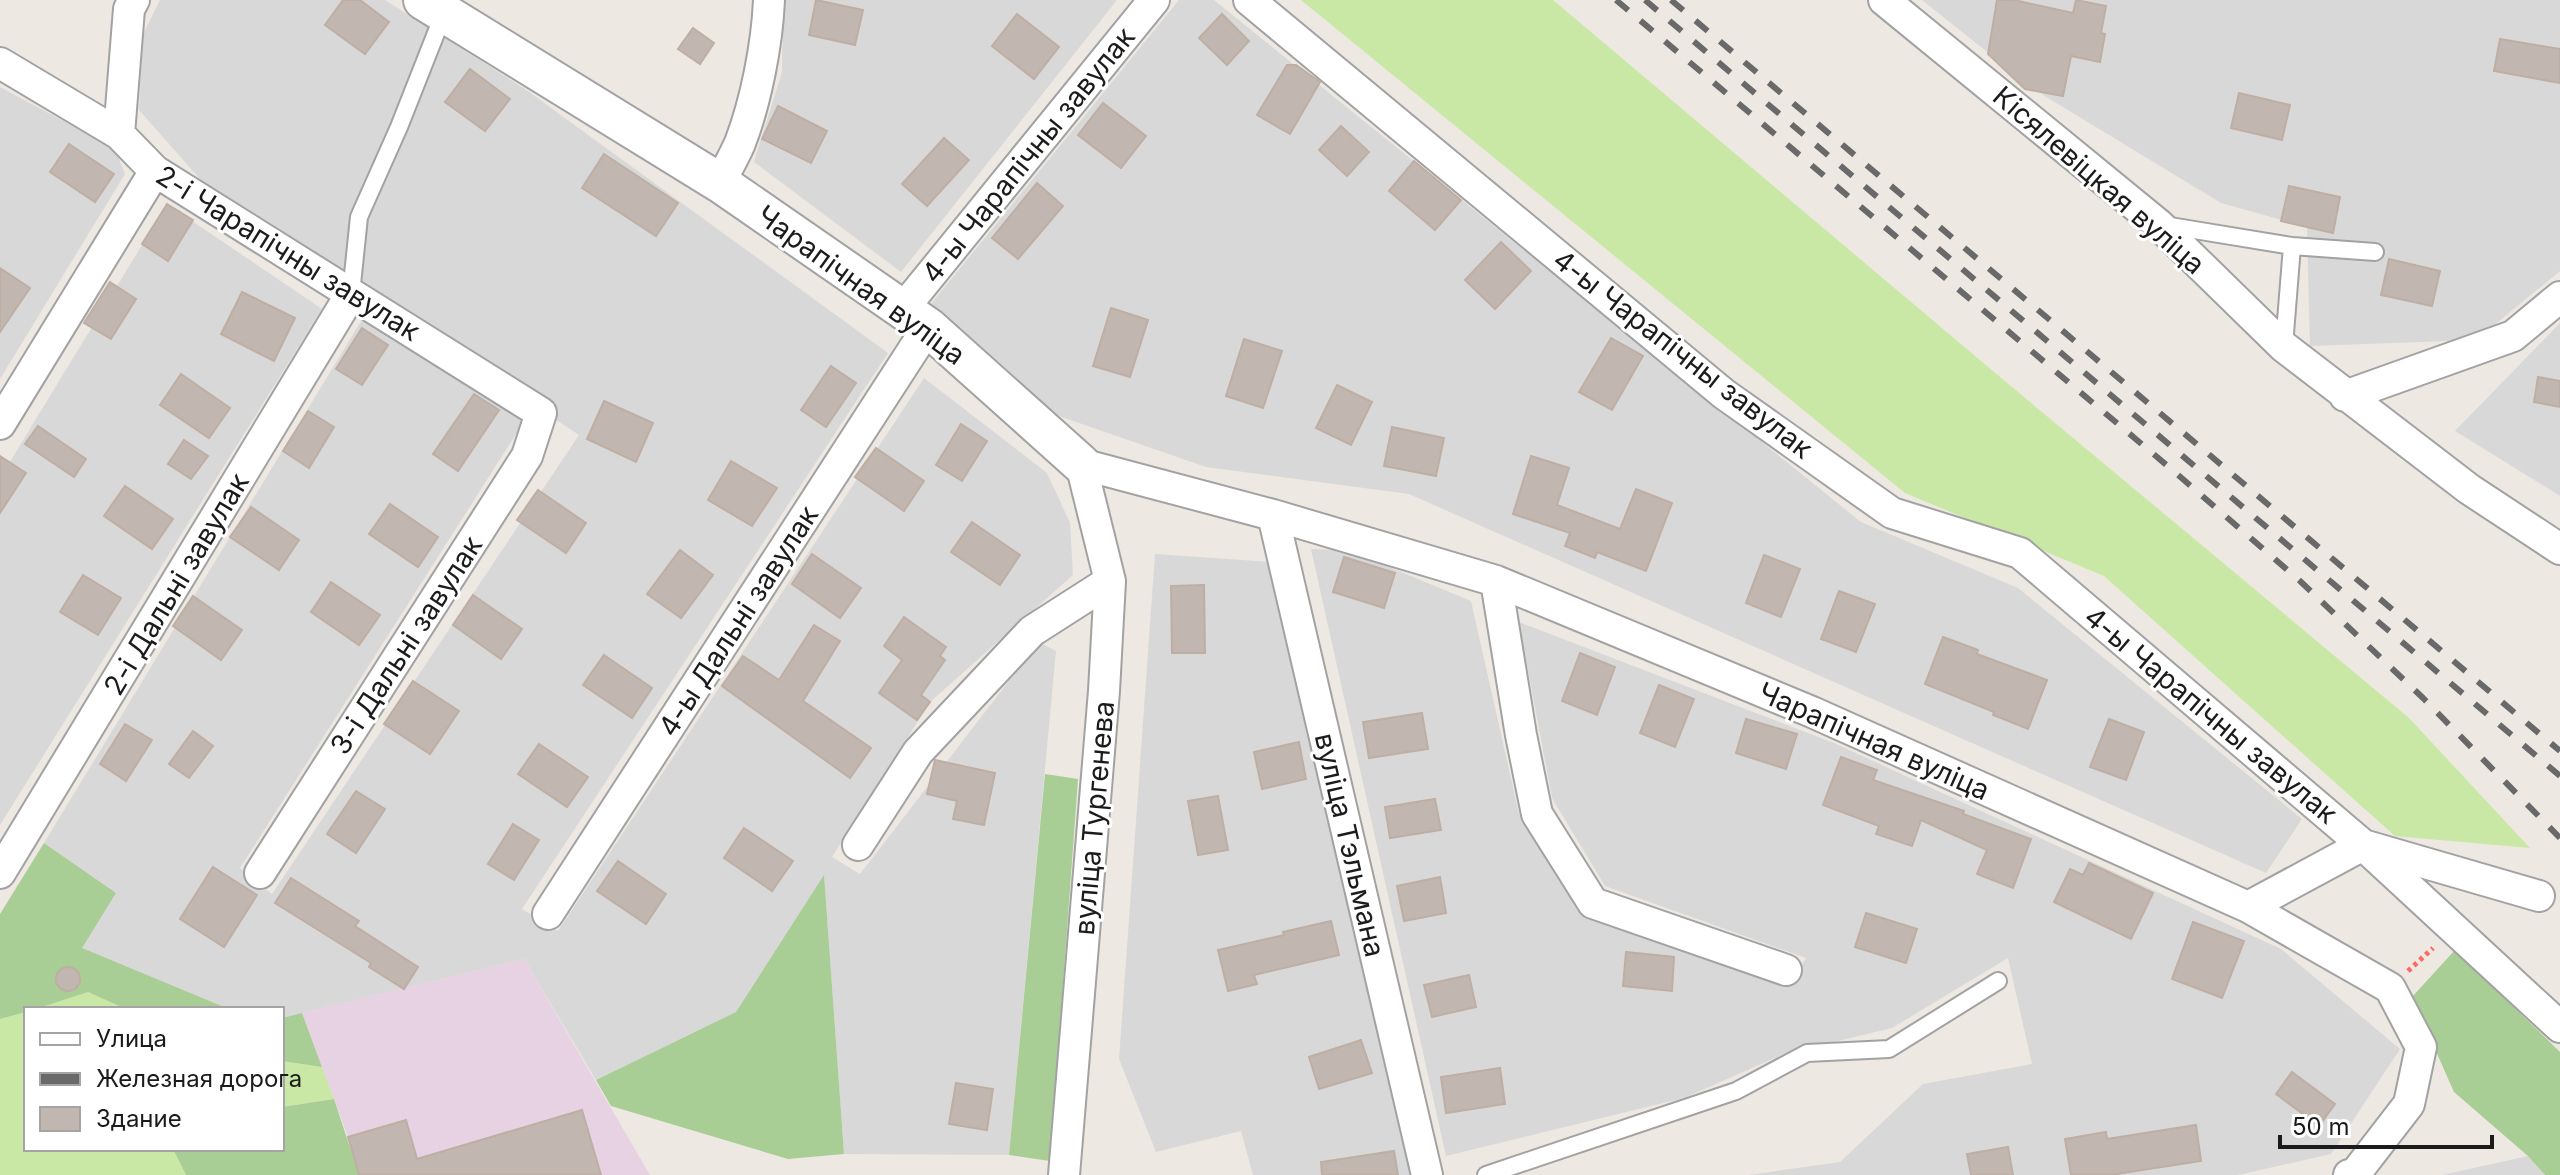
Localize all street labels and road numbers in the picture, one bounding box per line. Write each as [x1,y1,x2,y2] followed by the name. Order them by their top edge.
[914,20,1142,290] street label: 4-ы Чарапічны завулак
[1986,79,2212,281] street label: Кісялевіцкая вуліца
[150,158,426,348] street label: 2-і Чарапічны завулак
[750,198,972,372] street label: Чарапічная вуліца
[1547,242,1819,466] street label: 4-ы Чарапічны завулак
[96,467,256,701] street label: 2-і Дальні завулак
[651,499,825,743] street label: 4-ы Дальні завулак
[323,530,489,760] street label: 3-і Дальні завулак
[2078,599,2344,831] street label: 4-ы Чарапічны завулак
[1753,675,1995,807] street label: Чарапічная вуліца
[1067,699,1121,937] street label: вуліца Тургенева
[1308,730,1392,960] street label: вуліца Тэльмана

